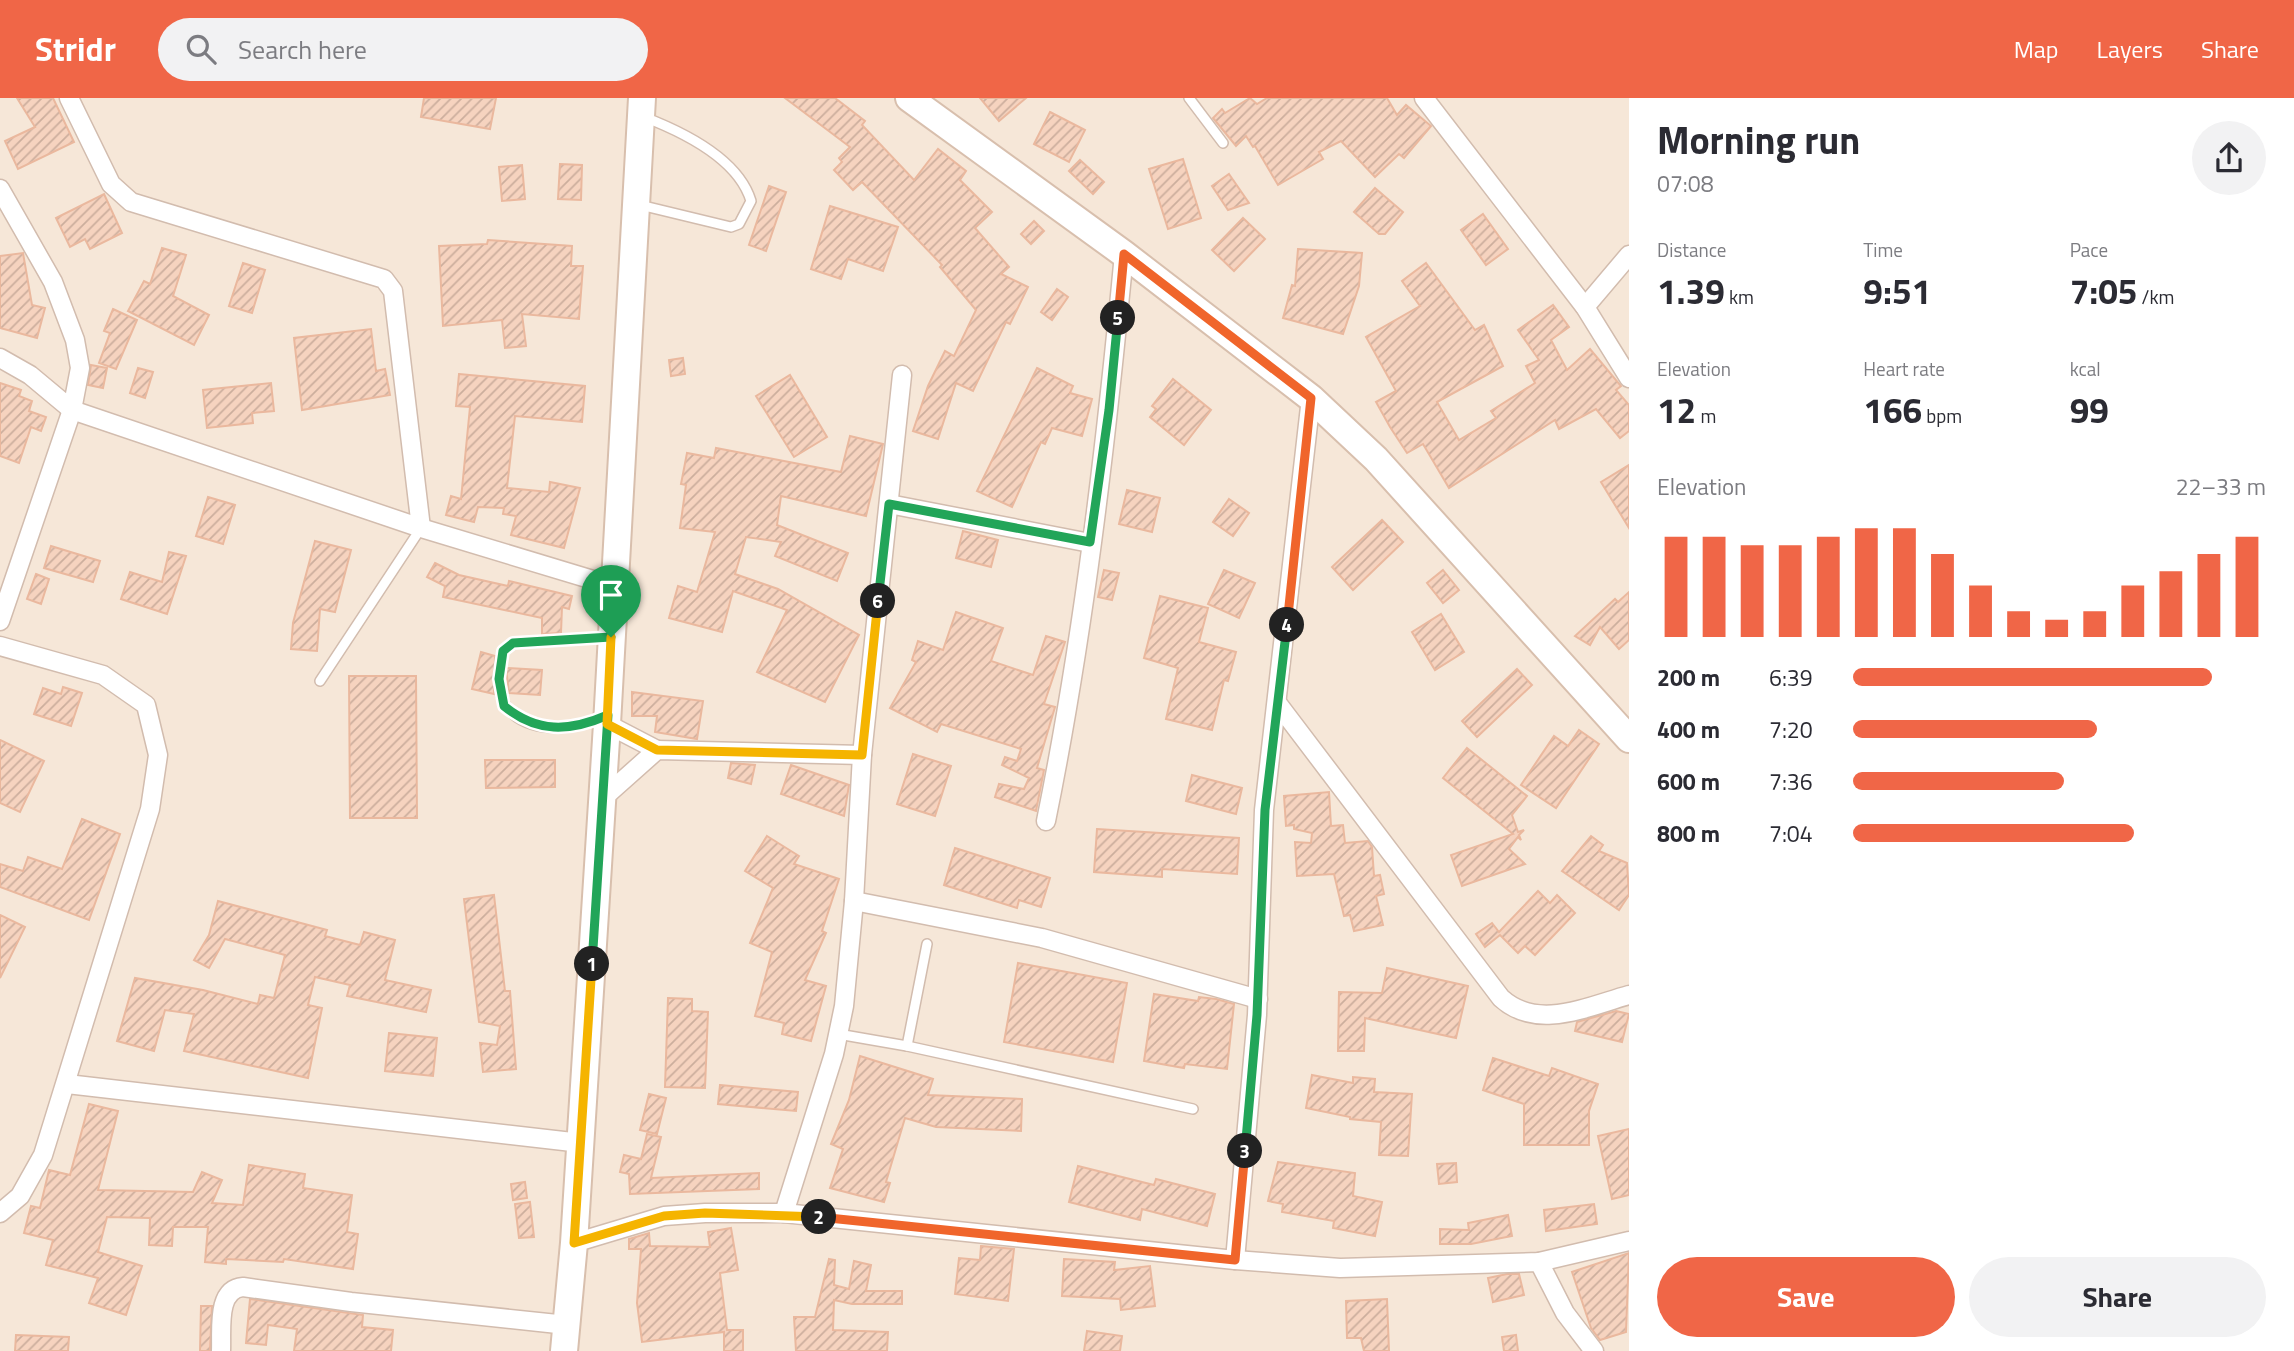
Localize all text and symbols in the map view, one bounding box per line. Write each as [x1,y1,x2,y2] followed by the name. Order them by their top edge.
[158,18,648,81] search box
[35,24,116,74] text: Stridr
[182,30,220,68] icon: search
[238,30,367,69] text: Search here
[2014,31,2059,67] text: Map
[2097,31,2163,67] text: Layers
[2201,31,2259,67] text: Share
[1657,111,1860,169] text: Morning run
[2192,121,2266,195] button: share
[1657,166,1714,201] text: 07:08
[1657,235,1726,264] text: Distance
[1863,235,1903,264] text: Time
[2070,235,2108,264] text: Pace
[1657,264,1725,318] text: 1.39
[1863,264,1931,318] text: 9:51
[2070,264,2137,318] text: 7:05
[1725,282,1754,311] text: km
[2137,282,2174,311] text: /km
[1100,300,1136,336] pin: 5
[1112,303,1123,332] text: 5
[1657,354,1731,383] text: Elevation
[1863,354,1945,383] text: Heart rate
[2070,354,2101,383] text: kcal
[1657,383,1696,437] text: 12
[1863,383,1922,437] text: 166
[2070,383,2109,437] text: 99
[1696,401,1716,430] text: m
[1922,401,1962,430] text: bpm
[1657,469,1746,504] text: Elevation
[2176,469,2266,504] text: 22–33 m
[581,565,641,637] pin
[592,576,630,614] icon: arrive
[860,584,896,618] pin: 6
[872,586,883,615] text: 6
[1270,608,1304,642] pin: 4
[1281,610,1292,639] text: 4
[1657,660,1720,695] text: 200 m
[1769,660,1813,695] text: 6:39
[1657,712,1720,747] text: 400 m
[1769,712,1813,747] text: 7:20
[1657,764,1720,799] text: 600 m
[1769,764,1813,799] text: 7:36
[1657,816,1720,851] text: 800 m
[1769,816,1813,851] text: 7:04
[574,946,610,982] pin: 1
[586,949,597,978] text: 1
[1228,1134,1262,1168] pin: 3
[1239,1136,1250,1165] text: 3
[802,1200,836,1234] pin: 2
[813,1202,824,1231] text: 2
[1657,1257,1955,1337] button: Save
[1969,1257,2266,1337] button: Share

